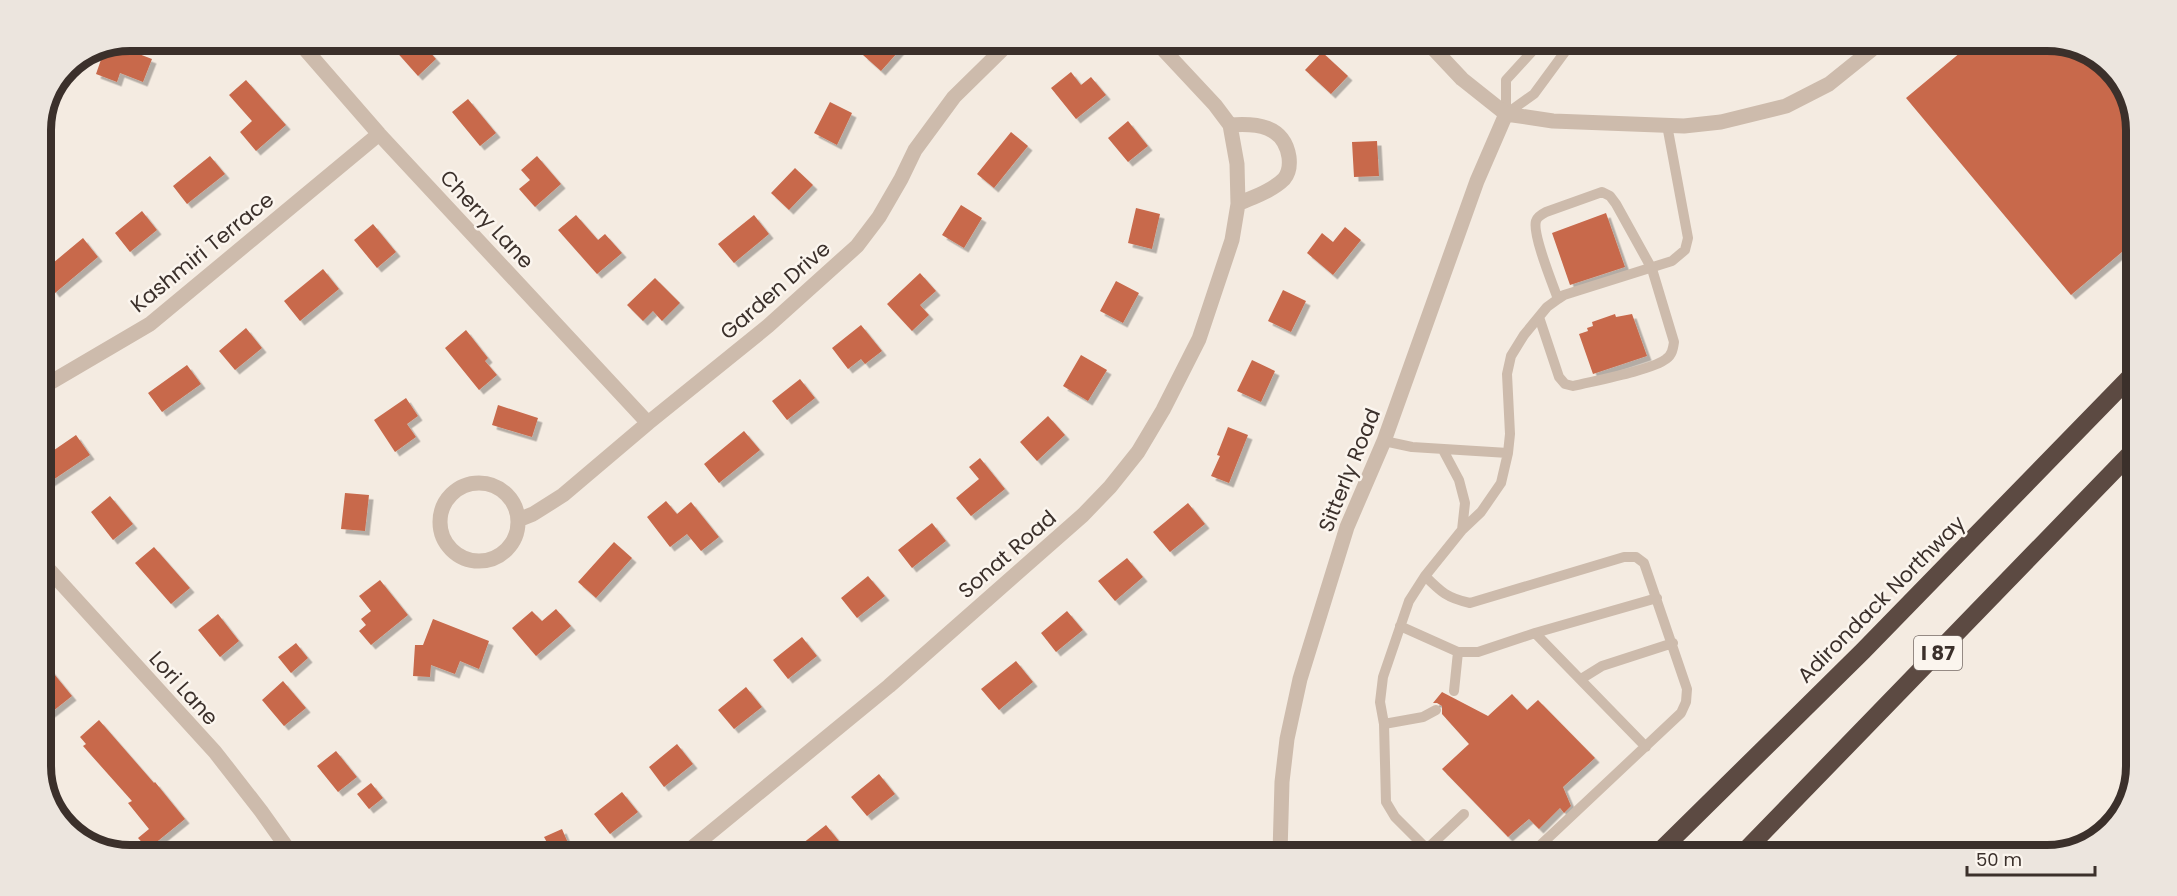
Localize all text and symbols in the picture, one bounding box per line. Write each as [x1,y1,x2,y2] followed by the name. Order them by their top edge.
[434,163,540,275] street label: Cherry Lane
[124,185,280,319] street label: Kashmiri Terrace
[714,234,836,346] street label: Garden Drive
[1311,404,1387,536] street label: Sitterly Road
[952,503,1062,605] street label: Sonat Road
[1791,509,1971,689] street label: Adirondack Northway
[1914,636,1962,670] road number: I 87
[143,645,225,731] street label: Lori Lane
[1967,839,2094,877] scale bar
[1976,847,2022,872] text: 50 m

